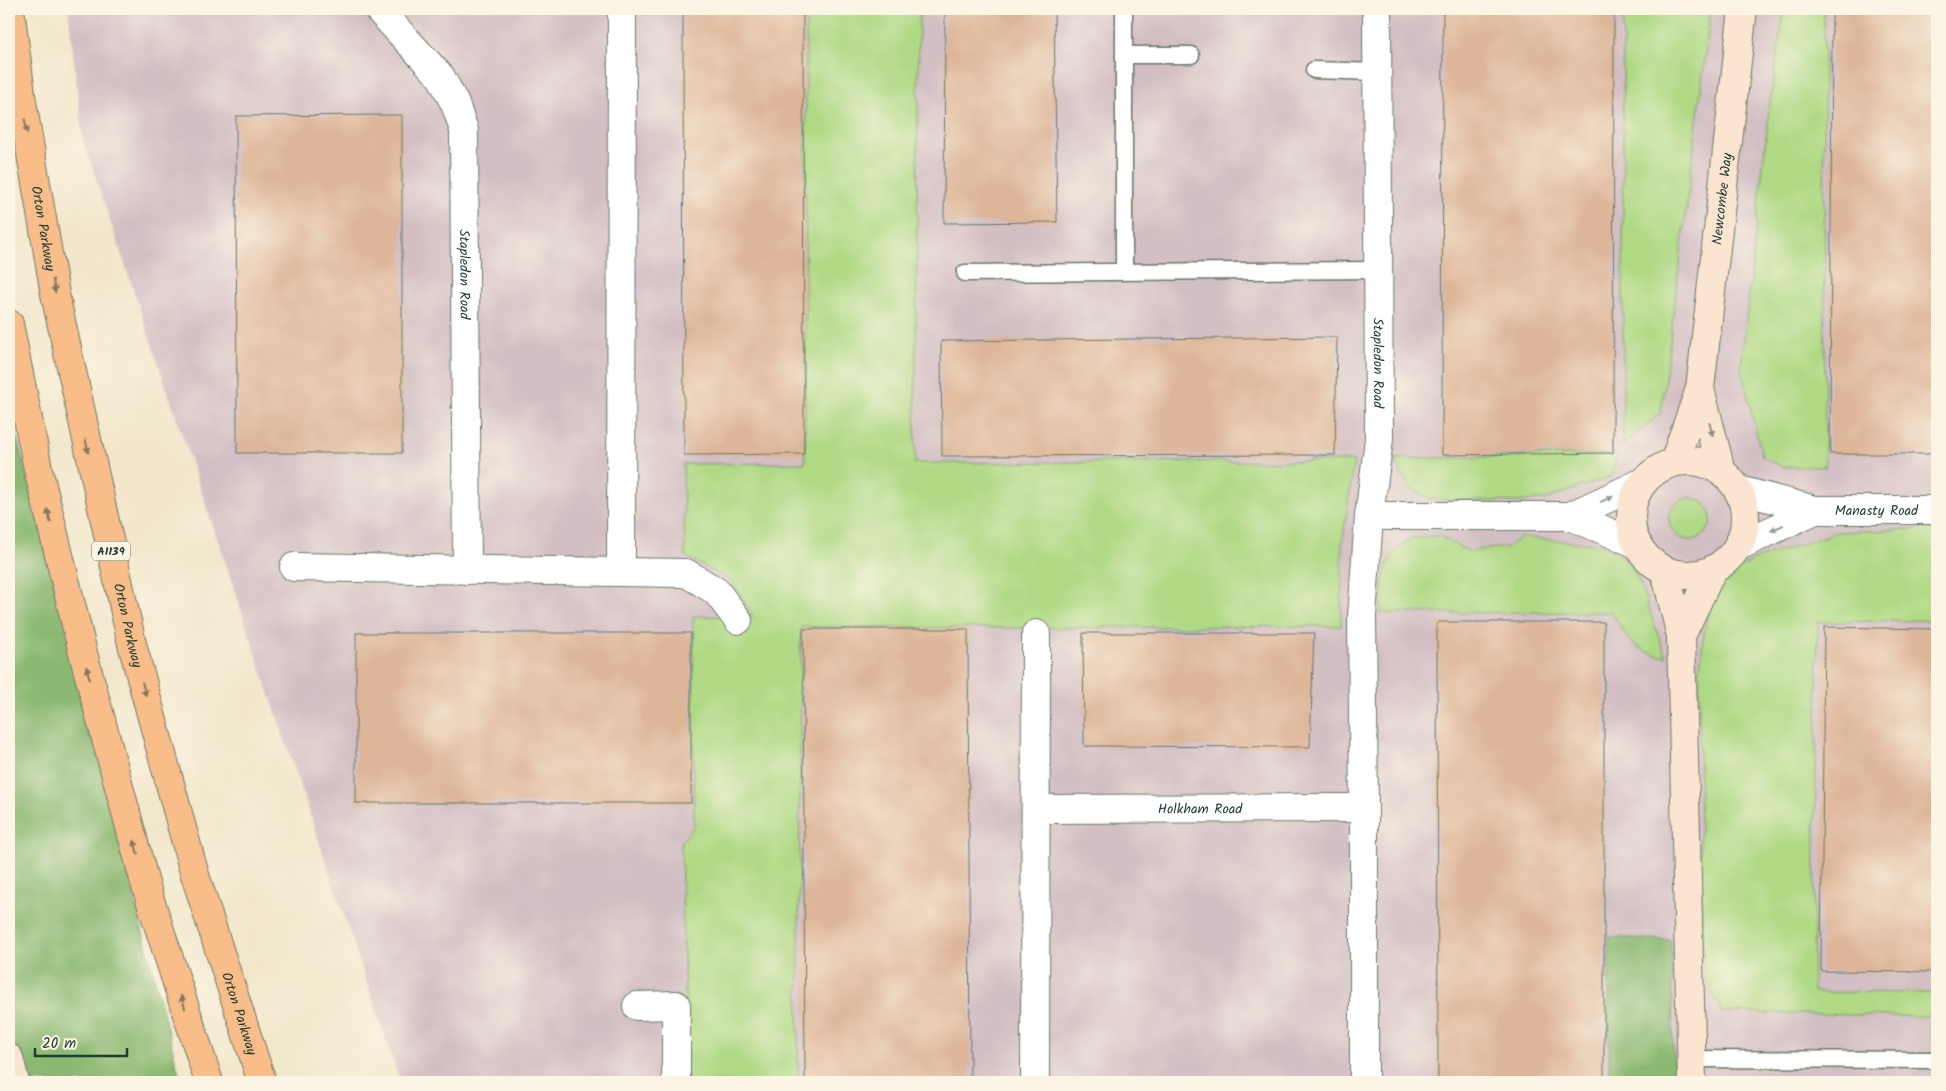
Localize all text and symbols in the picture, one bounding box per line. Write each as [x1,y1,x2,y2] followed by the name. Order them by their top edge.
[23,119,31,135] one-way arrow
[1706,151,1739,246] street label: Newcombe Way
[25,184,61,273] street label: Orton Parkway
[453,229,475,321] street label: Stapledon Road
[50,279,58,295] one-way arrow
[1366,318,1389,409] street label: Stapledon Road
[1707,422,1715,437] one-way arrow
[83,438,91,453] one-way arrow
[1600,494,1614,502] one-way arrow
[1835,500,1919,522] street label: Manasty Road
[45,508,53,523] one-way arrow
[1770,524,1784,532] one-way arrow
[92,542,130,560] road number: A1139
[107,581,148,671] street label: Orton Parkway
[84,666,92,681] one-way arrow
[140,681,148,697] one-way arrow
[1158,798,1243,821] street label: Holkham Road
[131,840,139,855] one-way arrow
[215,969,263,1059] street label: Orton Parkway
[179,995,187,1010] one-way arrow
[35,1026,128,1058] scale bar
[42,1032,76,1056] text: 20 m

